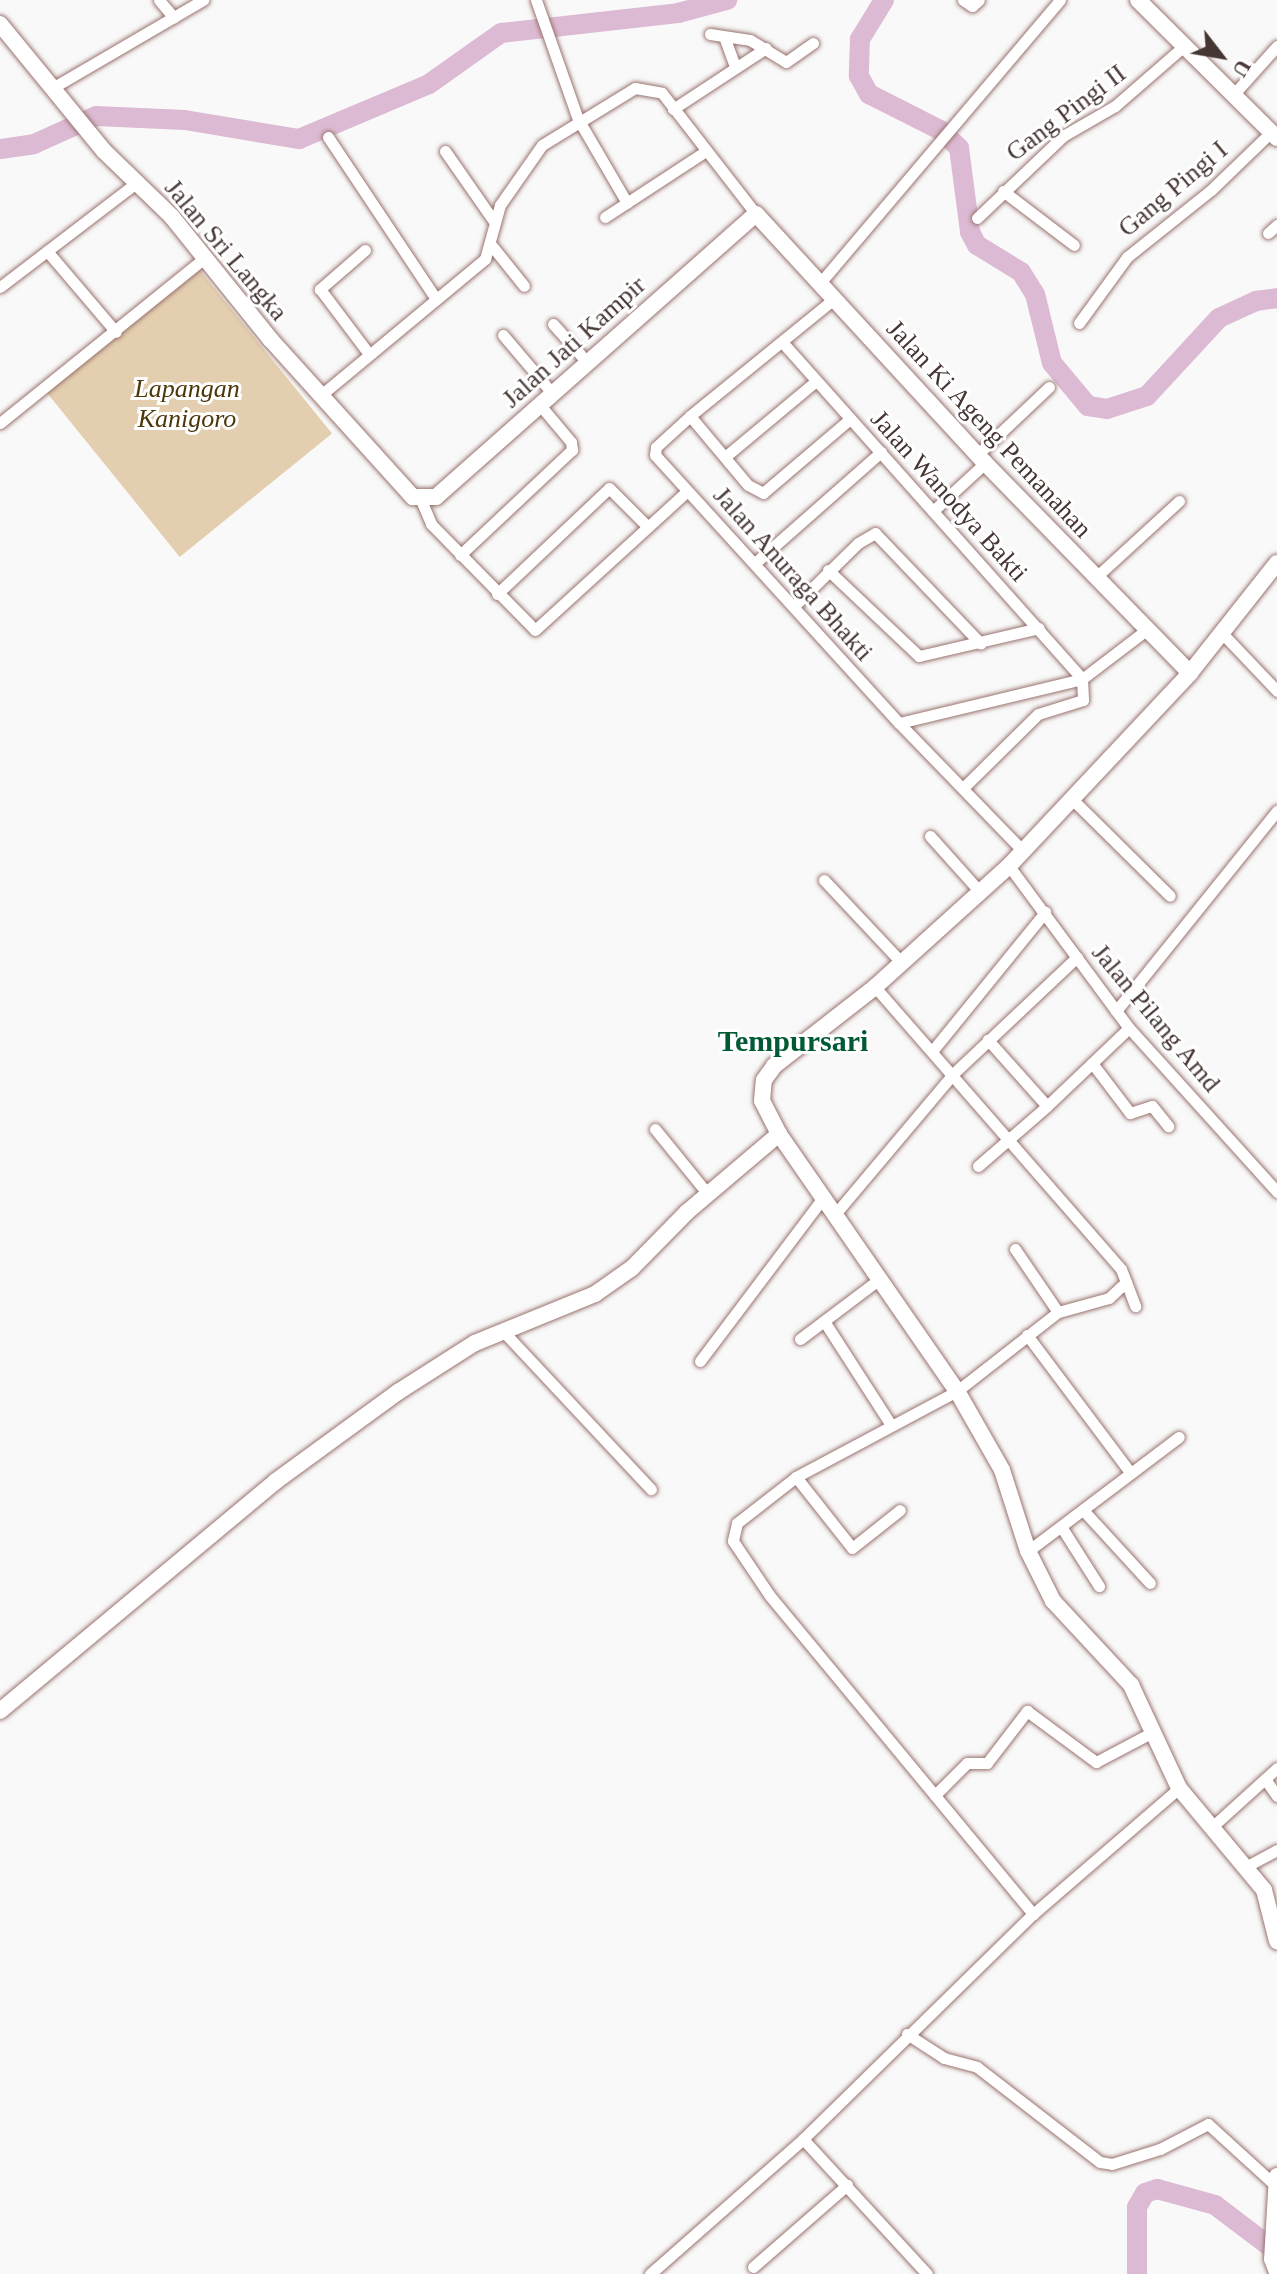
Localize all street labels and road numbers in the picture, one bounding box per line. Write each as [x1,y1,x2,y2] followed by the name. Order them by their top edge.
[1000,58,1132,168] street label: Gang Pingi II
[1112,134,1234,244] street label: Gang Pingi I
[158,173,294,327] street label: Jalan Sri Langka
[496,270,652,414] street label: Jalan Jati Kampir
[879,313,1099,545] street label: Jalan Ki Ageng Pemanahan
[864,404,1034,588] street label: Jalan Wanodya Bakti
[706,480,880,668] street label: Jalan Anuraga Bhakti
[1085,937,1227,1099] street label: Jalan Pilang Amd

